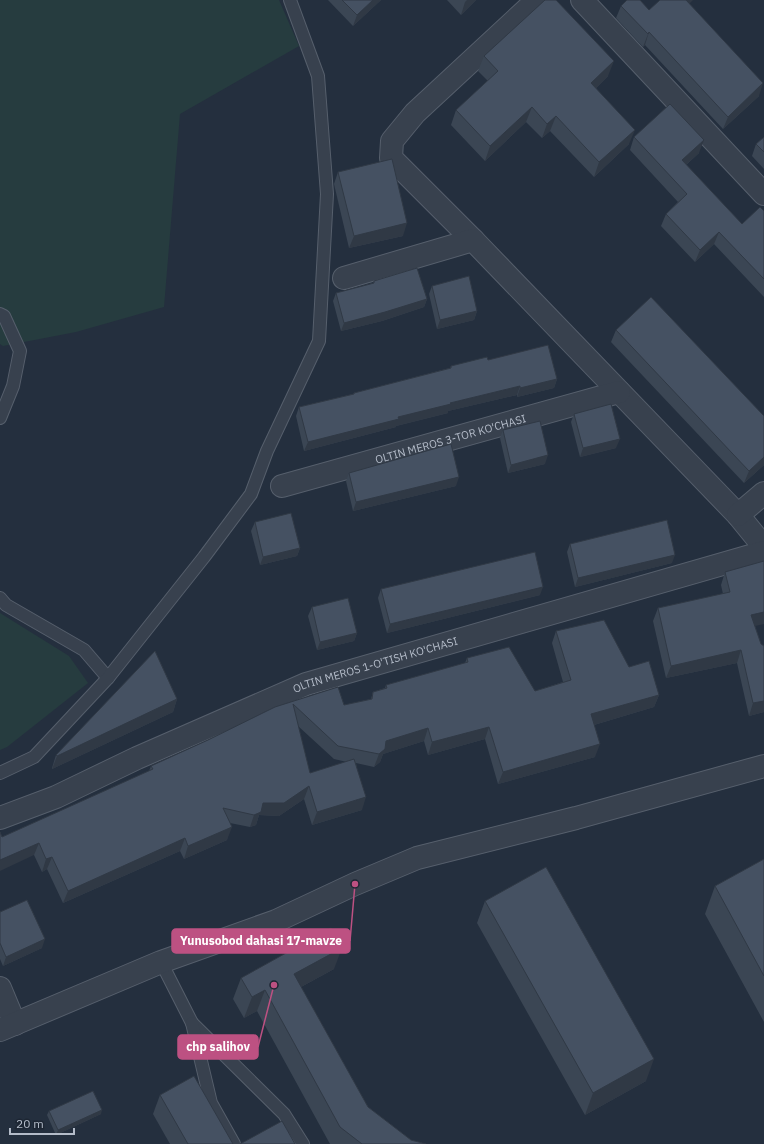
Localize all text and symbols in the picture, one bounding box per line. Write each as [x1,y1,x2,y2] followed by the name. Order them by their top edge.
[373,411,528,467] street label: OLTIN MEROS 3-TOR KO'CHASI
[291,634,459,696] street label: OLTIN MEROS 1-O'TISH KO'CHASI
[172,929,350,953] callout: Yunusobod dahasi 17-mavze
[180,933,342,948] text: Yunusobod dahasi 17-mavze
[178,1035,258,1059] callout: chp salihov
[186,1039,250,1054] text: chp salihov
[10,1110,74,1136] scale bar
[16,1116,44,1131] text: 20 m

